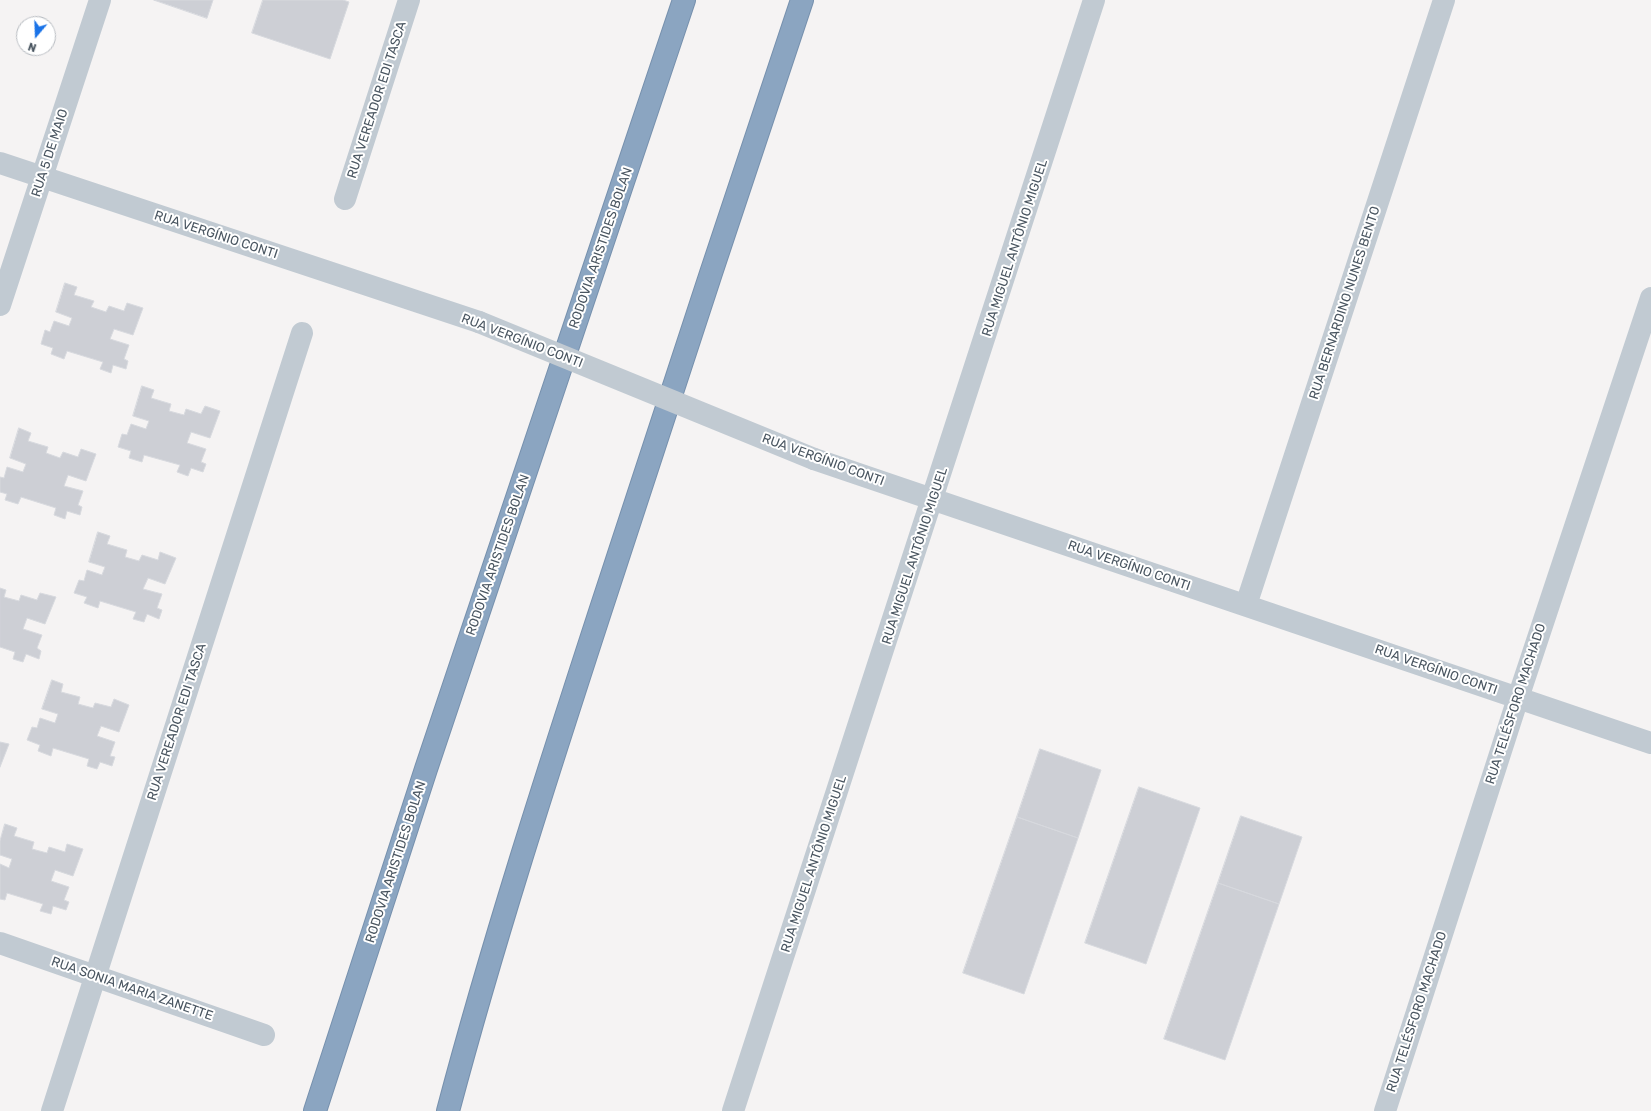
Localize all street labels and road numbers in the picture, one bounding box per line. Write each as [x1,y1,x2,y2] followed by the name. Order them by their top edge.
[344,19,410,181] street label: RUA VEREADOR EDI TASCA
[28,107,72,199] street label: RUA 5 DE MAIO
[979,158,1051,338] street label: RUA MIGUEL ANTÔNIO MIGUEL
[566,165,636,331] street label: RODOVIA ARISTIDES BOLAN
[1306,204,1384,402] street label: RUA BERNARDINO NUNES BENTO
[152,208,280,262] street label: RUA VERGÍNIO CONTI
[459,311,585,371] street label: RUA VERGÍNIO CONTI
[760,431,886,489] street label: RUA VERGÍNIO CONTI
[879,466,951,646] street label: RUA MIGUEL ANTÔNIO MIGUEL
[463,472,533,638] street label: RODOVIA ARISTIDES BOLAN
[1066,538,1192,594] street label: RUA VERGÍNIO CONTI
[1483,622,1549,786] street label: RUA TELÉSFORO MACHADO
[144,641,210,803] street label: RUA VEREADOR EDI TASCA
[1373,642,1499,698] street label: RUA VERGÍNIO CONTI
[778,774,850,954] street label: RUA MIGUEL ANTÔNIO MIGUEL
[362,779,430,945] street label: RODOVIA ARISTIDES BOLAN
[1384,930,1450,1094] street label: RUA TELÉSFORO MACHADO
[49,954,215,1024] street label: RUA SONIA MARIA ZANETTE

